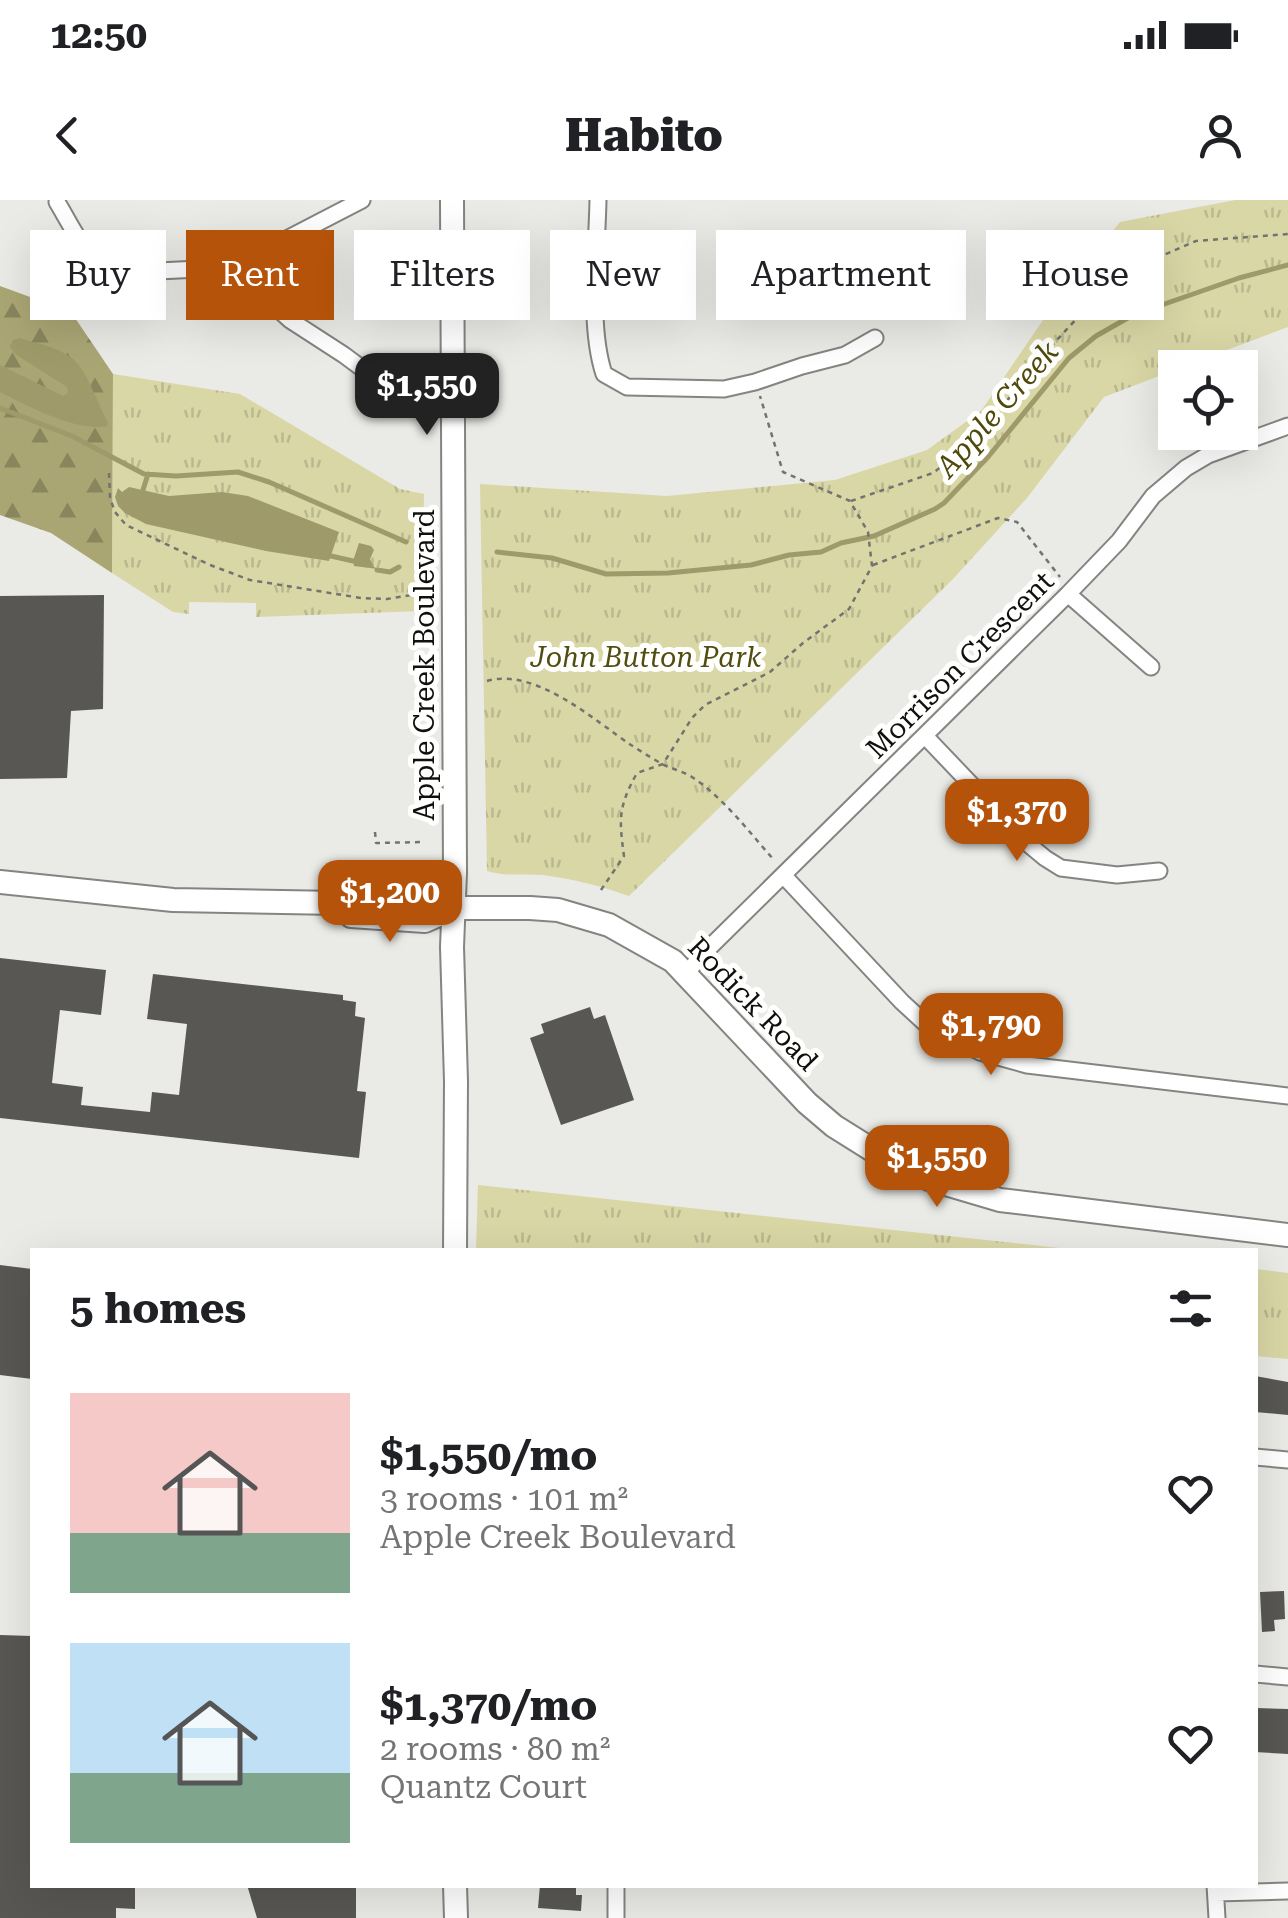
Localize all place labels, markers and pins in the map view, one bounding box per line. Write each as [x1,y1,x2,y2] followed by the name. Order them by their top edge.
[346,353,508,438] pin: $1,550
[936,779,1098,864] pin: $1,370
[309,860,471,945] pin: $1,200
[910,993,1072,1078] pin: $1,790
[856,1125,1018,1210] pin: $1,550

